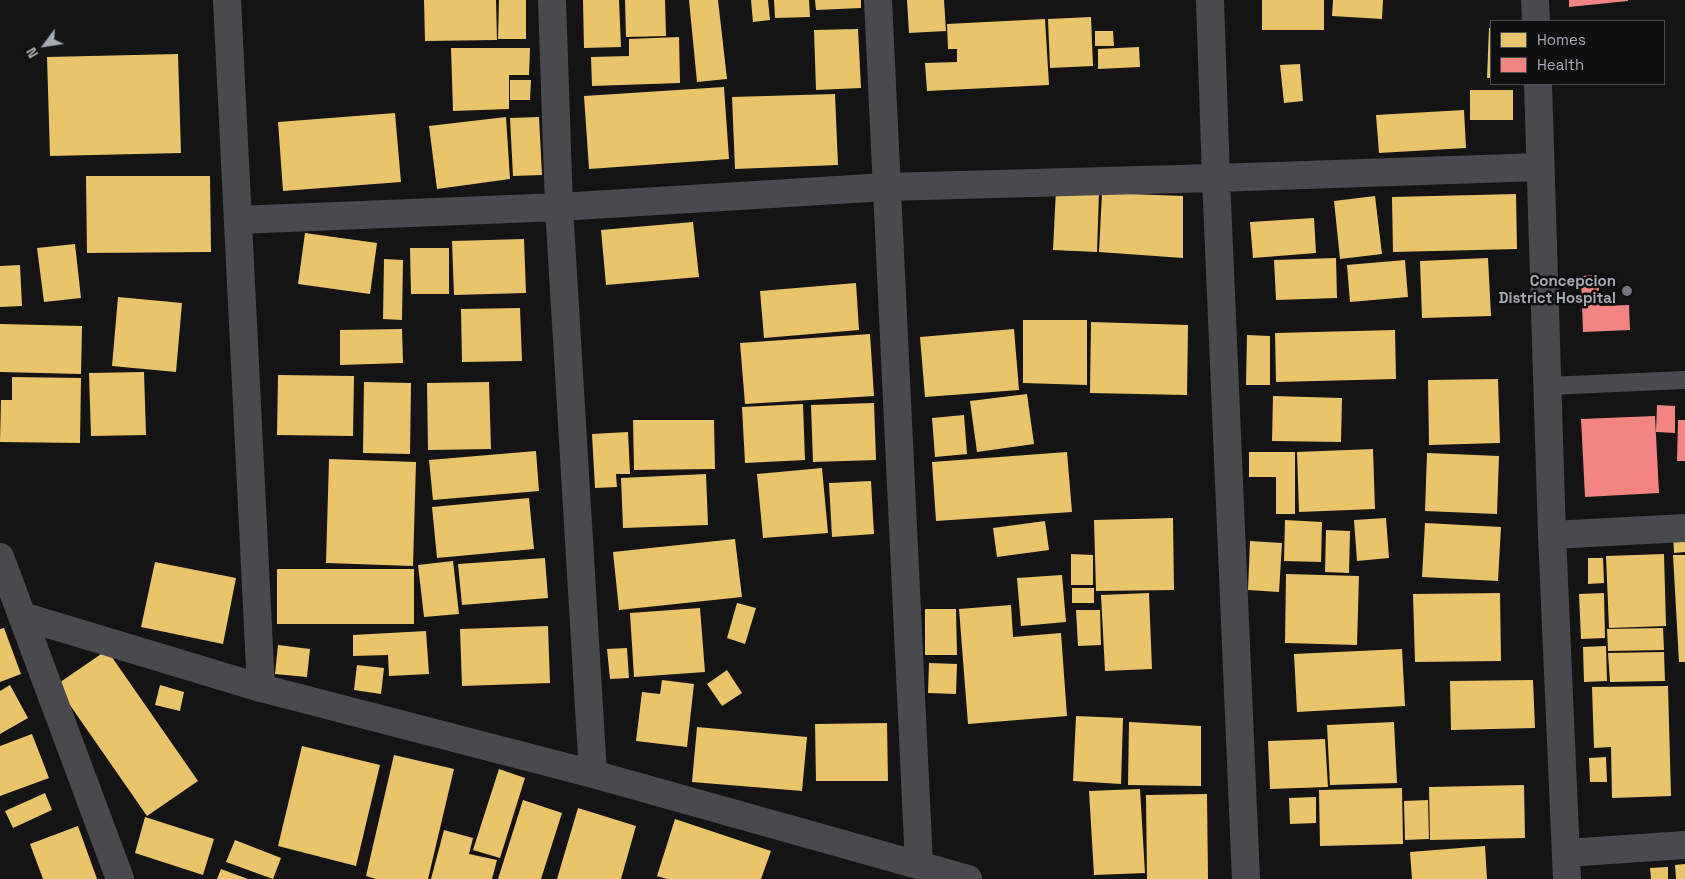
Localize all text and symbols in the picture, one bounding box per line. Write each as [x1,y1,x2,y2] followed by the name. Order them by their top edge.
[20,20,70,70] north arrow
[1490,20,1665,85] legend
[1537,30,1586,49] text: Homes
[22,44,42,61] text: N
[1537,55,1584,74] text: Health
[1498,273,1616,308] place label: Concepcion District Hospital
[1620,284,1634,298] marker: Concepcion District Hospital

